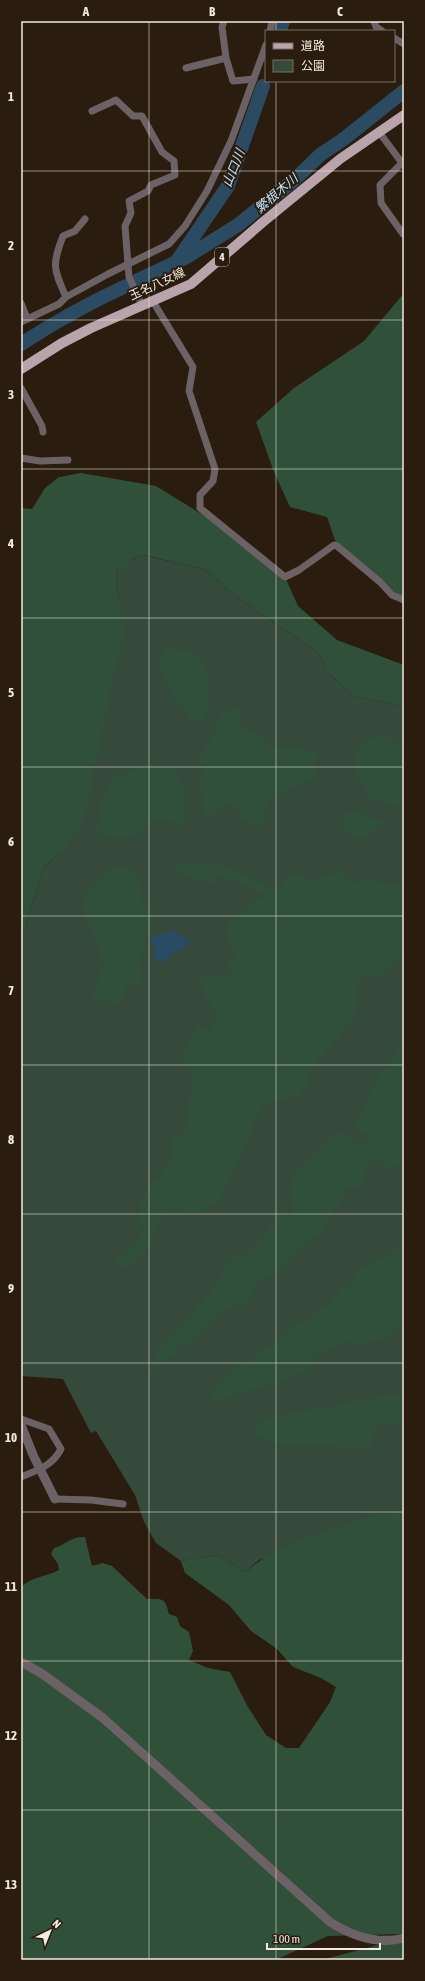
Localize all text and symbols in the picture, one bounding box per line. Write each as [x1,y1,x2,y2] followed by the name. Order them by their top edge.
[82,4,90,19] text: A
[209,4,216,19] text: B
[337,4,343,19] text: C
[265,30,395,82] legend
[301,39,325,53] text: 道路
[301,59,325,73] text: 公園
[8,89,14,104] text: 1
[219,145,248,189] water label: 山口川
[252,169,302,216] water label: 繁根木川
[8,238,14,253] text: 2
[215,248,229,266] road number: 4
[127,265,187,303] street label: 玉名八女線
[8,387,14,402] text: 3
[7,536,14,551] text: 4
[8,685,14,700] text: 5
[8,834,14,849] text: 6
[8,983,14,998] text: 7
[8,1132,14,1147] text: 8
[8,1281,14,1296] text: 9
[5,1430,17,1445] text: 10
[5,1579,17,1594] text: 11
[5,1728,17,1743] text: 12
[5,1877,17,1892] text: 13
[30,1911,70,1951] north arrow
[50,1917,63,1930] text: N
[267,1925,380,1951] scale bar
[273,1932,300,1946] text: 100 m

